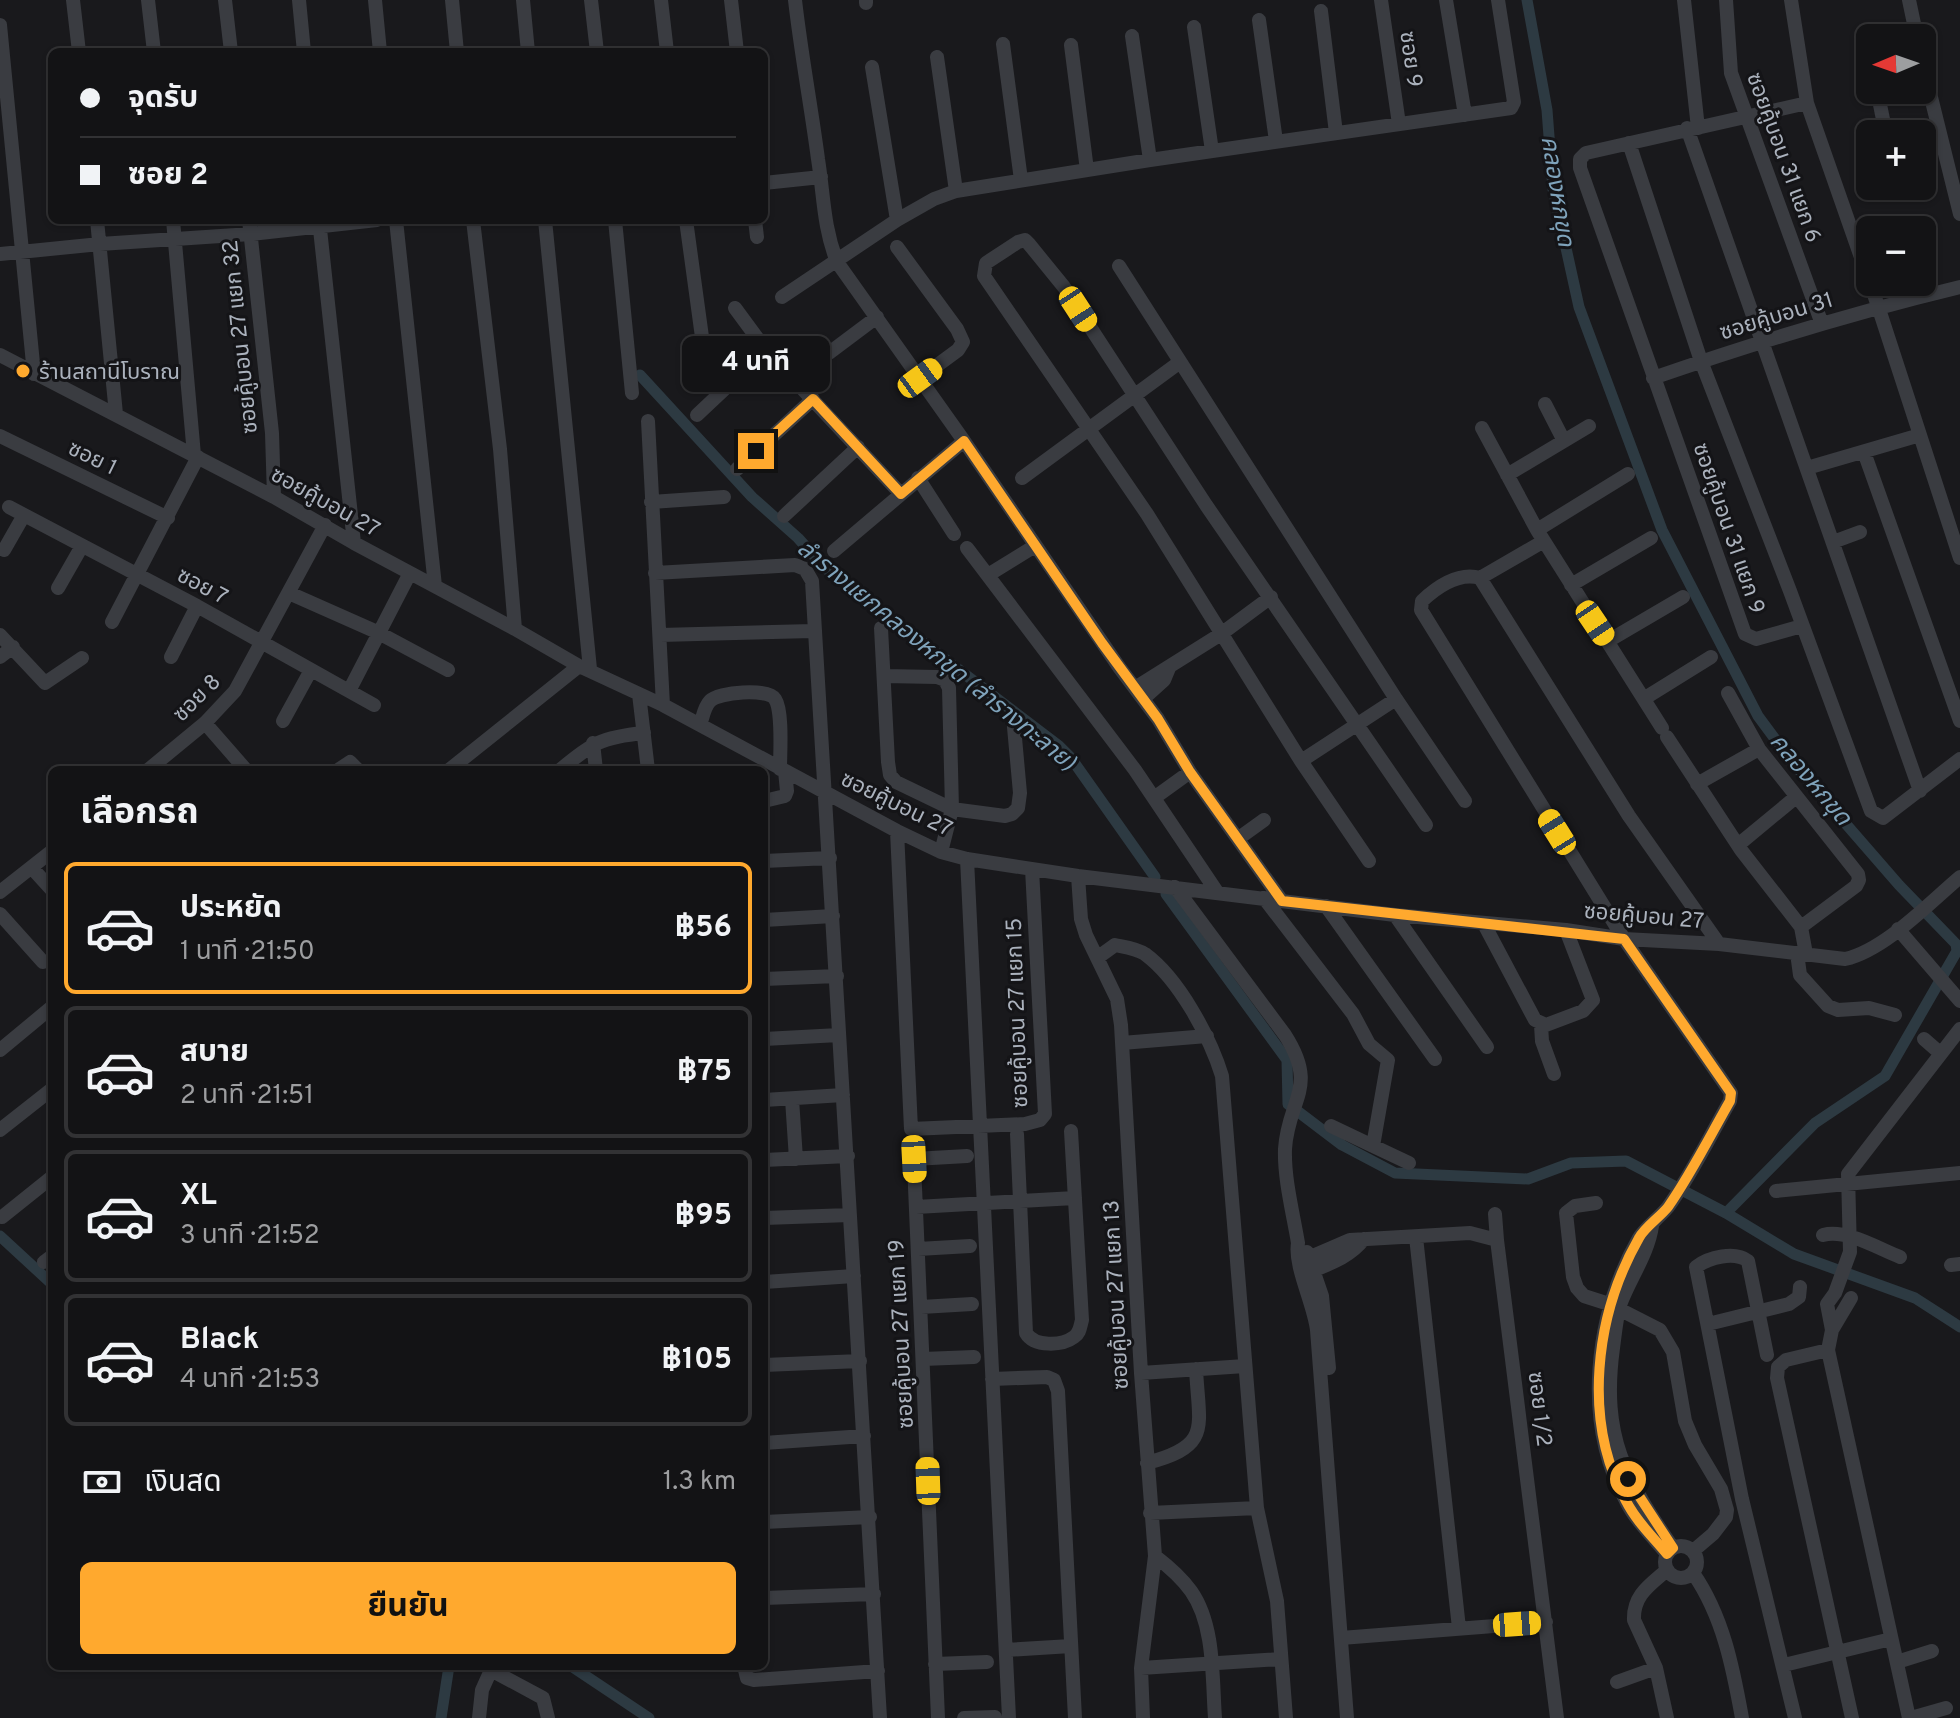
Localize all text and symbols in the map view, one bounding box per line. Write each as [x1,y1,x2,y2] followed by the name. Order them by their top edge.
[1856,24,1936,104] north arrow
[1856,24,1936,296] map controls
[1392,30,1427,89] street label: ซอย 9
[1739,69,1826,247] street label: ซอยคู้บอน 31 แยก 6
[128,81,198,118] text: จุดรับ
[1856,120,1936,200] button: +
[1532,134,1580,250] water label: คลองหกขุด
[128,158,208,195] text: ซอย 2
[1856,216,1936,296] button: −
[218,239,265,435] street label: ซอยคู้บอน 27 แยก 32
[1055,282,1101,336] car
[1717,287,1837,347] street label: ซอยคู้บอน 31
[682,335,830,391] callout: 4 นาที
[722,347,790,380] text: 4 นาที
[894,354,946,402] car
[39,360,180,387] place label: ร้านสถานีโบราณ
[14,362,32,380] marker: ร้านสถานีโบราณ
[738,433,774,469] route end
[63,436,121,483] street label: ซอย 1
[1686,440,1770,618] street label: ซอยคู้บอน 31 แยก 9
[265,462,384,544] street label: ซอยคู้บอน 27
[790,535,1081,779] water label: ลำรางแยกคลองหกขุด (ลำรางทะลาย)
[172,563,232,612] street label: ซอย 7
[1572,596,1618,650] car
[168,669,227,728] street label: ซอย 8
[1762,728,1858,834] water label: คลองหกขุด
[836,767,956,844] street label: ซอยคู้บอน 27
[80,791,199,837] text: เลือกรถ
[1534,805,1580,859] car
[180,891,282,928] text: ประหยัด
[84,892,156,964] icon: car
[1582,899,1705,936] street label: ซอยคู้บอน 27
[675,910,732,947] text: ฿56
[1002,917,1035,1108] street label: ซอยคู้บอน 27 แยก 15
[180,936,315,969] text: 1 นาที · 21:50
[180,1035,249,1072] text: สบาย
[84,1036,156,1108] icon: car
[677,1054,732,1091] text: ฿75
[180,1080,314,1113] text: 2 นาที · 21:51
[901,1134,927,1184] car
[180,1178,217,1215] text: XL
[84,1180,156,1252] icon: car
[675,1198,732,1235] text: ฿95
[1099,1199,1136,1390] street label: ซอยคู้บอน 27 แยก 13
[180,1220,320,1253] text: 3 นาที · 21:52
[884,1238,921,1429] street label: ซอยคู้บอน 27 แยก 19
[180,1322,259,1359] text: Black
[84,1324,156,1396] icon: car
[661,1342,732,1379] text: ฿105
[180,1364,320,1397] text: 4 นาที · 21:53
[1521,1370,1557,1448] street label: ซอย 1/2
[915,1457,941,1505] car
[80,1460,124,1504] icon: cash
[1610,1461,1646,1497] route start
[144,1465,222,1502] text: เงินสด
[663,1466,736,1499] text: 1.3 km
[80,1562,736,1654] button: ยืนยัน
[1492,1610,1542,1638] car

